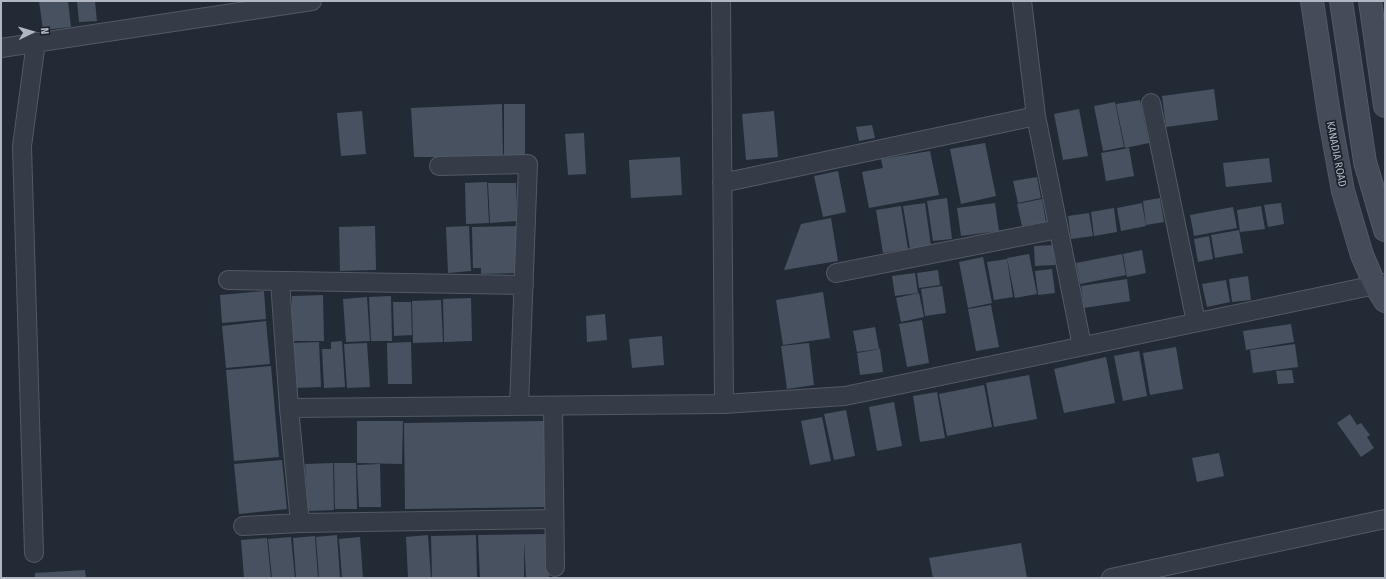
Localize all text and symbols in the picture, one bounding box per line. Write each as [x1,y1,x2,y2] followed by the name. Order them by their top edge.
[12,12,52,52] north arrow
[38,27,51,35] text: N
[1323,120,1349,188] street label: KANADIA ROAD

